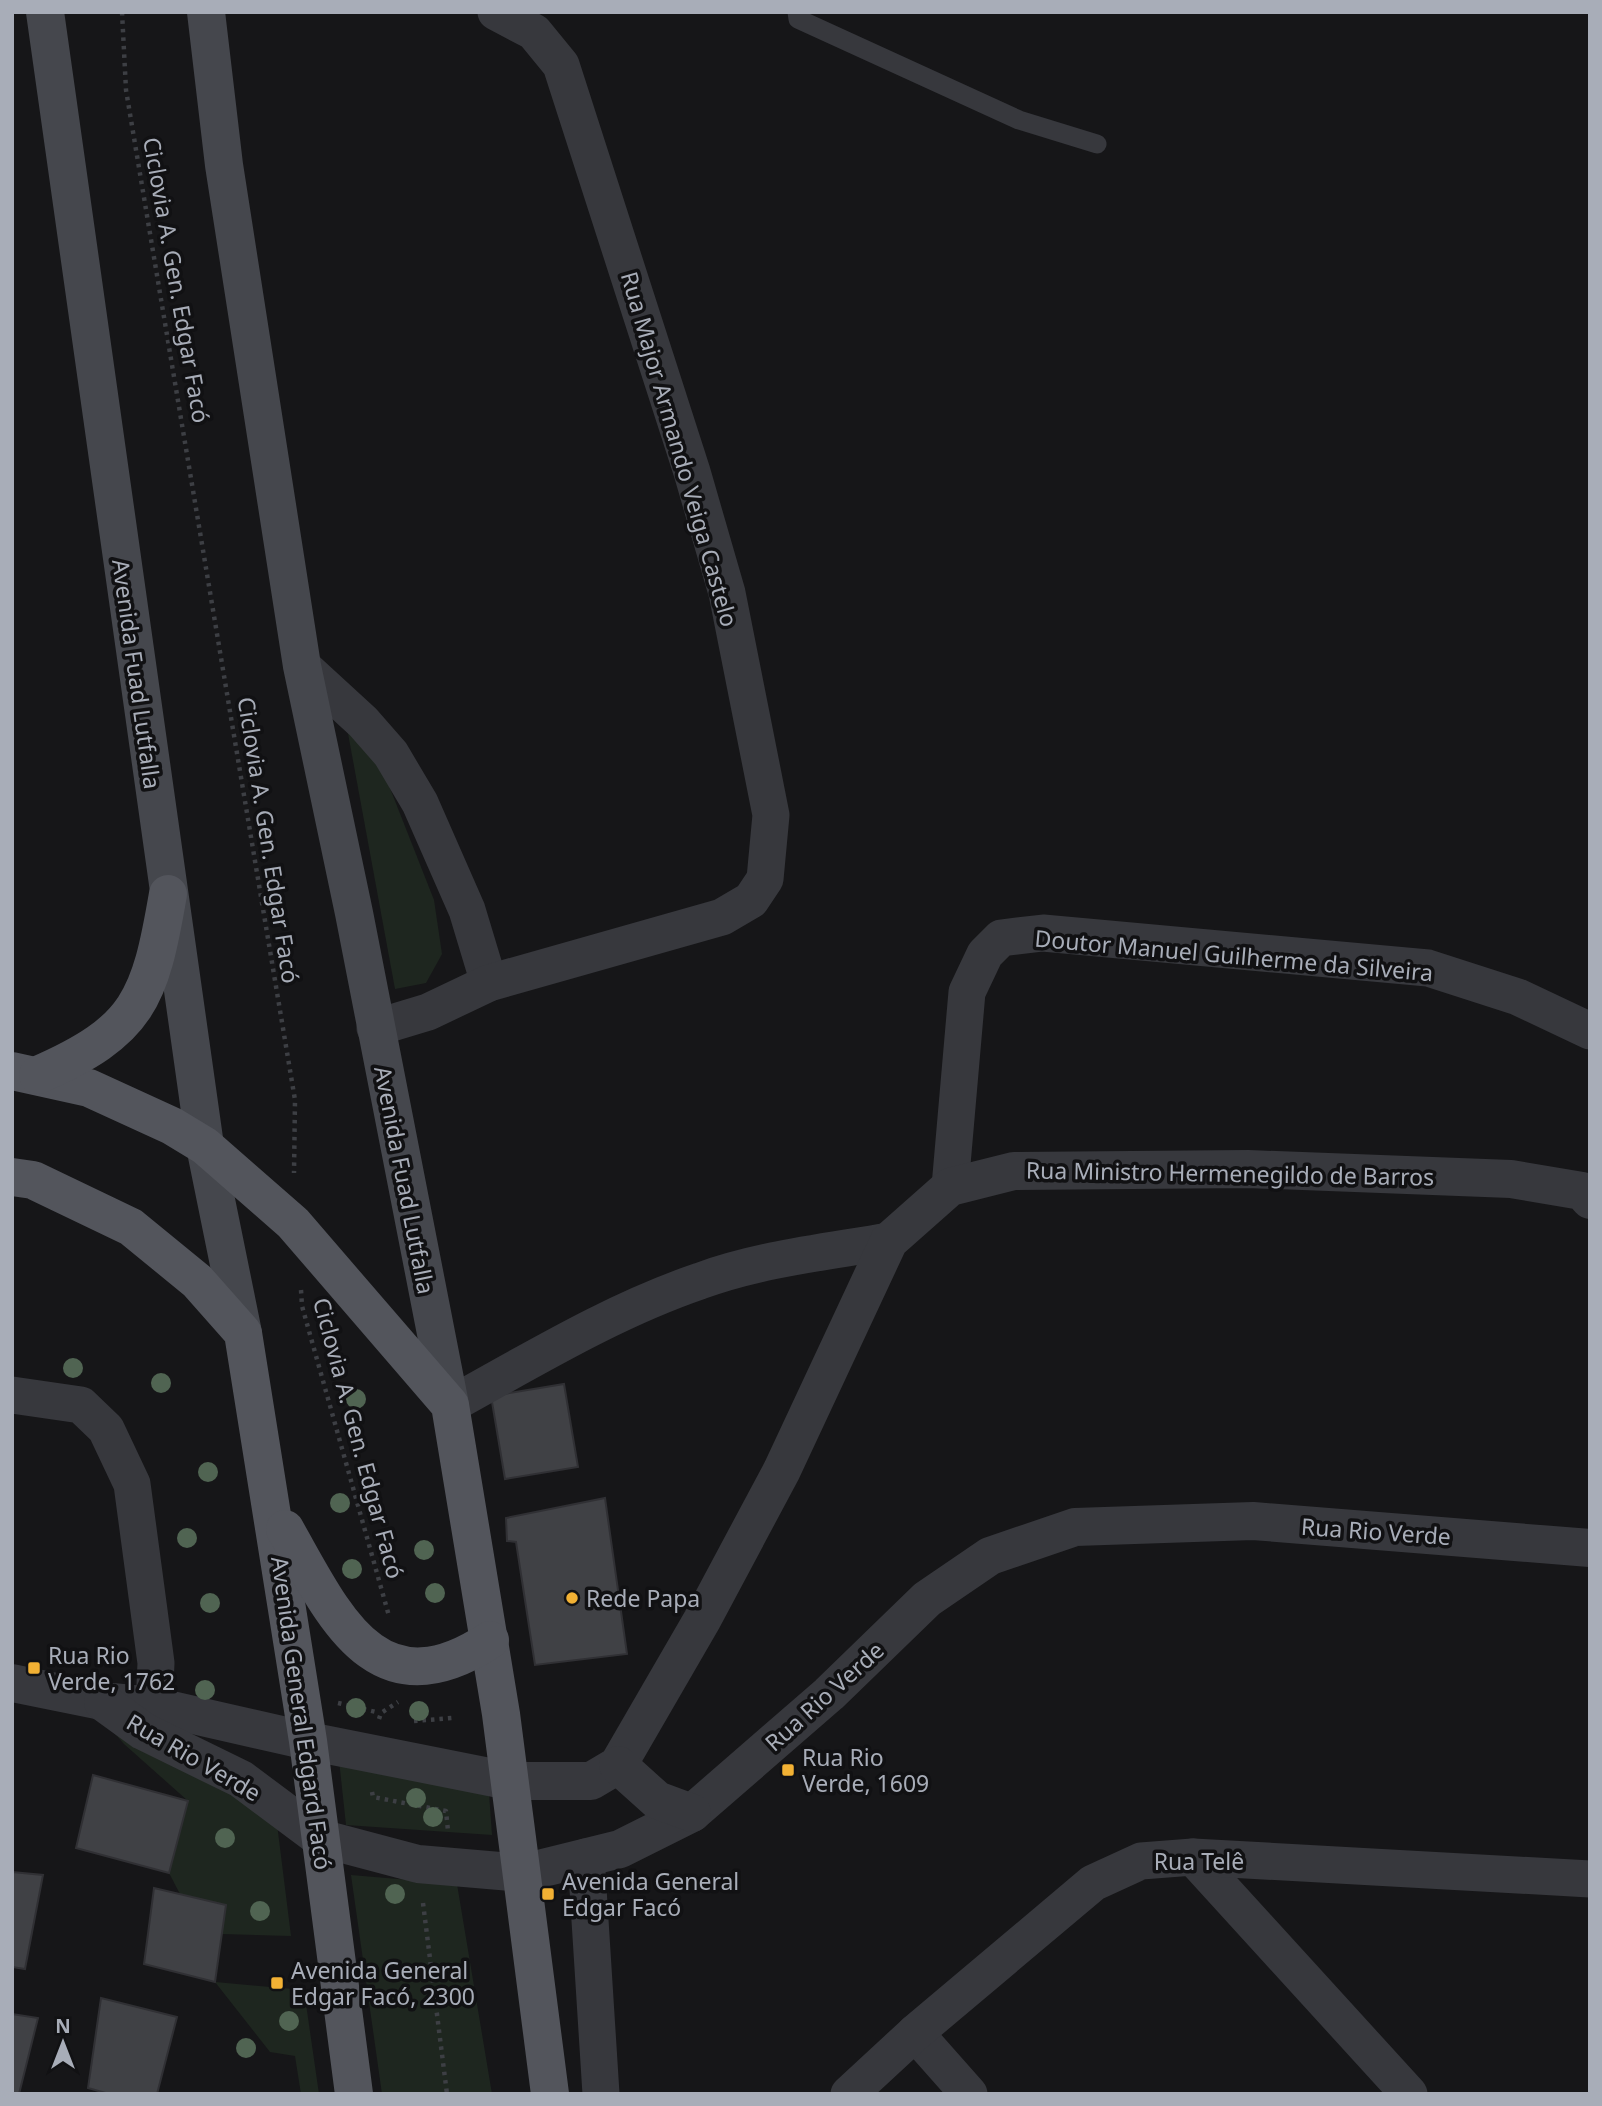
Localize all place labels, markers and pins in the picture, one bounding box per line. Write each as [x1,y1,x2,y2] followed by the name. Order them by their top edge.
[586,1582,700,1614] place label: Rede Papa
[564,1590,580,1606] marker: Rede Papa
[48,1639,175,1697] place label: Rua Rio Verde, 1762
[26,1660,42,1676] marker: Rua Rio Verde, 1762
[802,1741,929,1799] place label: Rua Rio Verde, 1609
[780,1762,796,1778] marker: Rua Rio Verde, 1609
[562,1865,739,1923] place label: Avenida General Edgar Facó
[540,1886,556,1902] marker: Avenida General Edgar Facó
[291,1954,475,2012] place label: Avenida General Edgar Facó, 2300
[269,1975,285,1991] marker: Avenida General Edgar Facó, 2300

